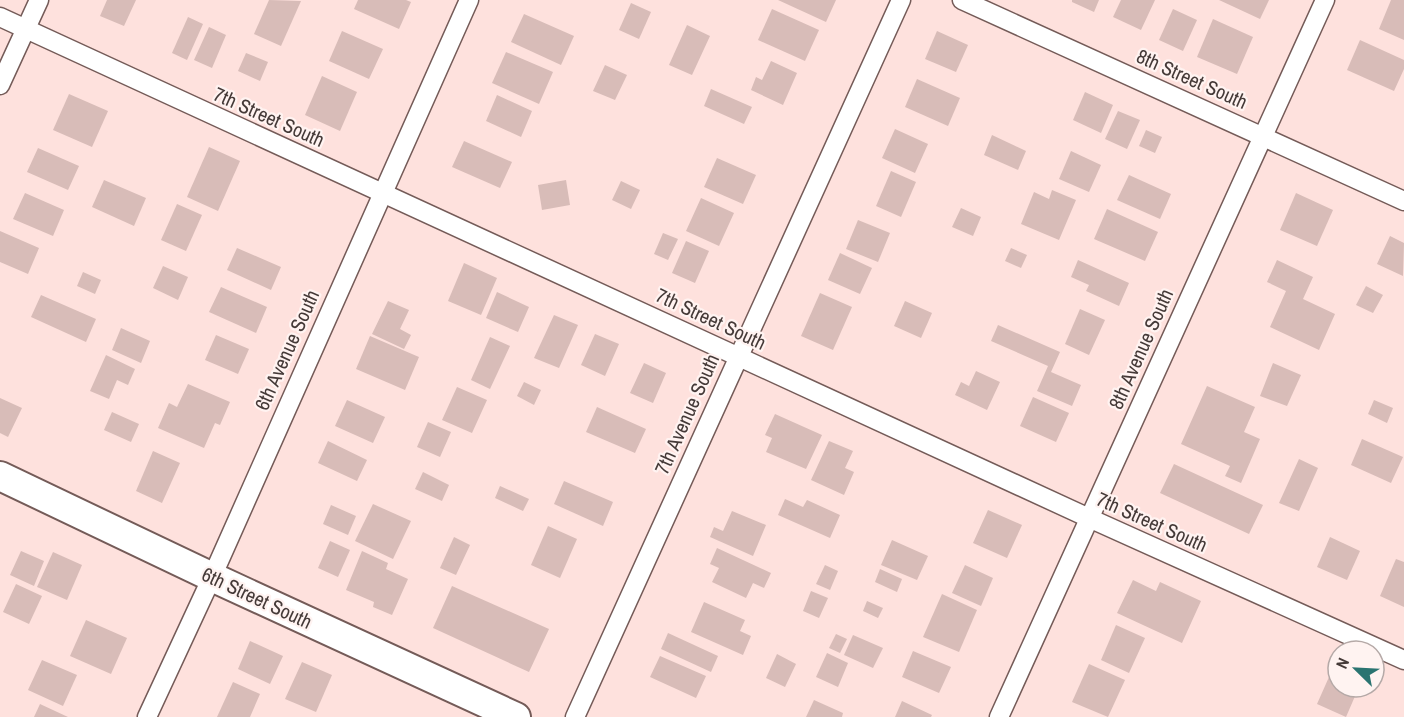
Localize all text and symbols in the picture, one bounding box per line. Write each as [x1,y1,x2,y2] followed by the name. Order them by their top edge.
[1133,42,1252,115] street label: 8th Street South
[210,80,329,153] street label: 7th Street South
[652,281,771,356] street label: 7th Street South
[1102,284,1179,413] street label: 8th Avenue South
[248,285,325,414] street label: 6th Avenue South
[648,349,725,478] street label: 7th Avenue South
[1093,485,1212,558] street label: 7th Street South
[198,560,317,635] street label: 6th Street South
[1326,639,1386,699] north arrow
[1330,654,1354,672] text: N

